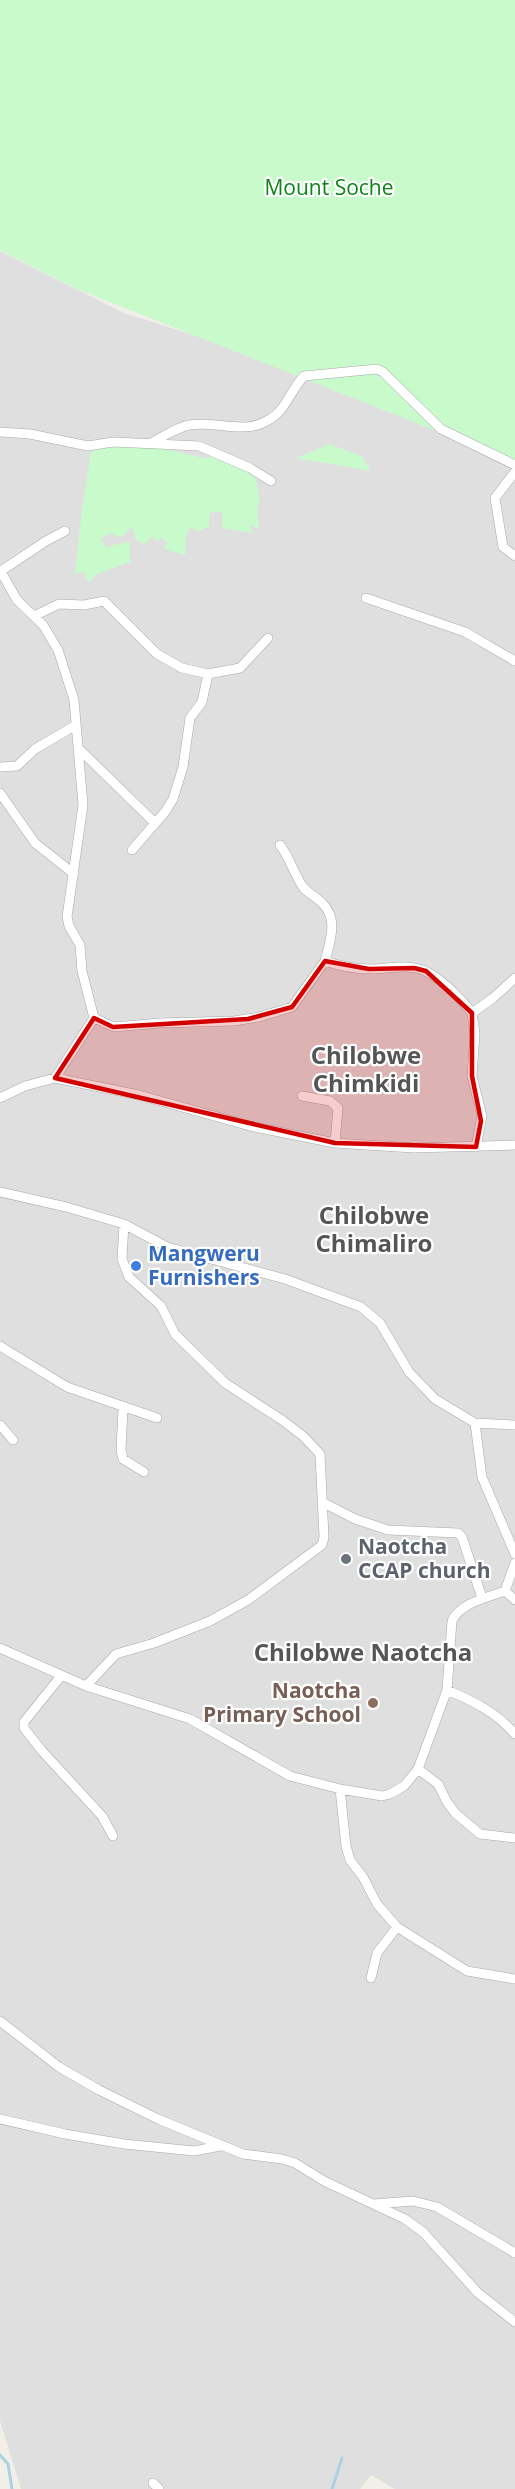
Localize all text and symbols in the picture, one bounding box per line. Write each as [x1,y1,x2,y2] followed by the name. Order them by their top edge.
[264,173,394,201] park label: Mount Soche
[311,1038,421,1099] district label: Chilobwe Chimkidi
[316,1198,432,1259] district label: Chilobwe Chimaliro
[148,1239,260,1291] place label: Mangweru Furnishers
[129,1259,143,1273] marker: Mangweru Furnishers
[358,1532,490,1584] place label: Naotcha CCAP church
[339,1552,353,1566] marker: Naotcha CCAP church
[254,1635,472,1668] district label: Chilobwe Naotcha
[203,1676,361,1728] place label: Naotcha Primary School
[366,1696,380,1710] marker: Naotcha Primary School

